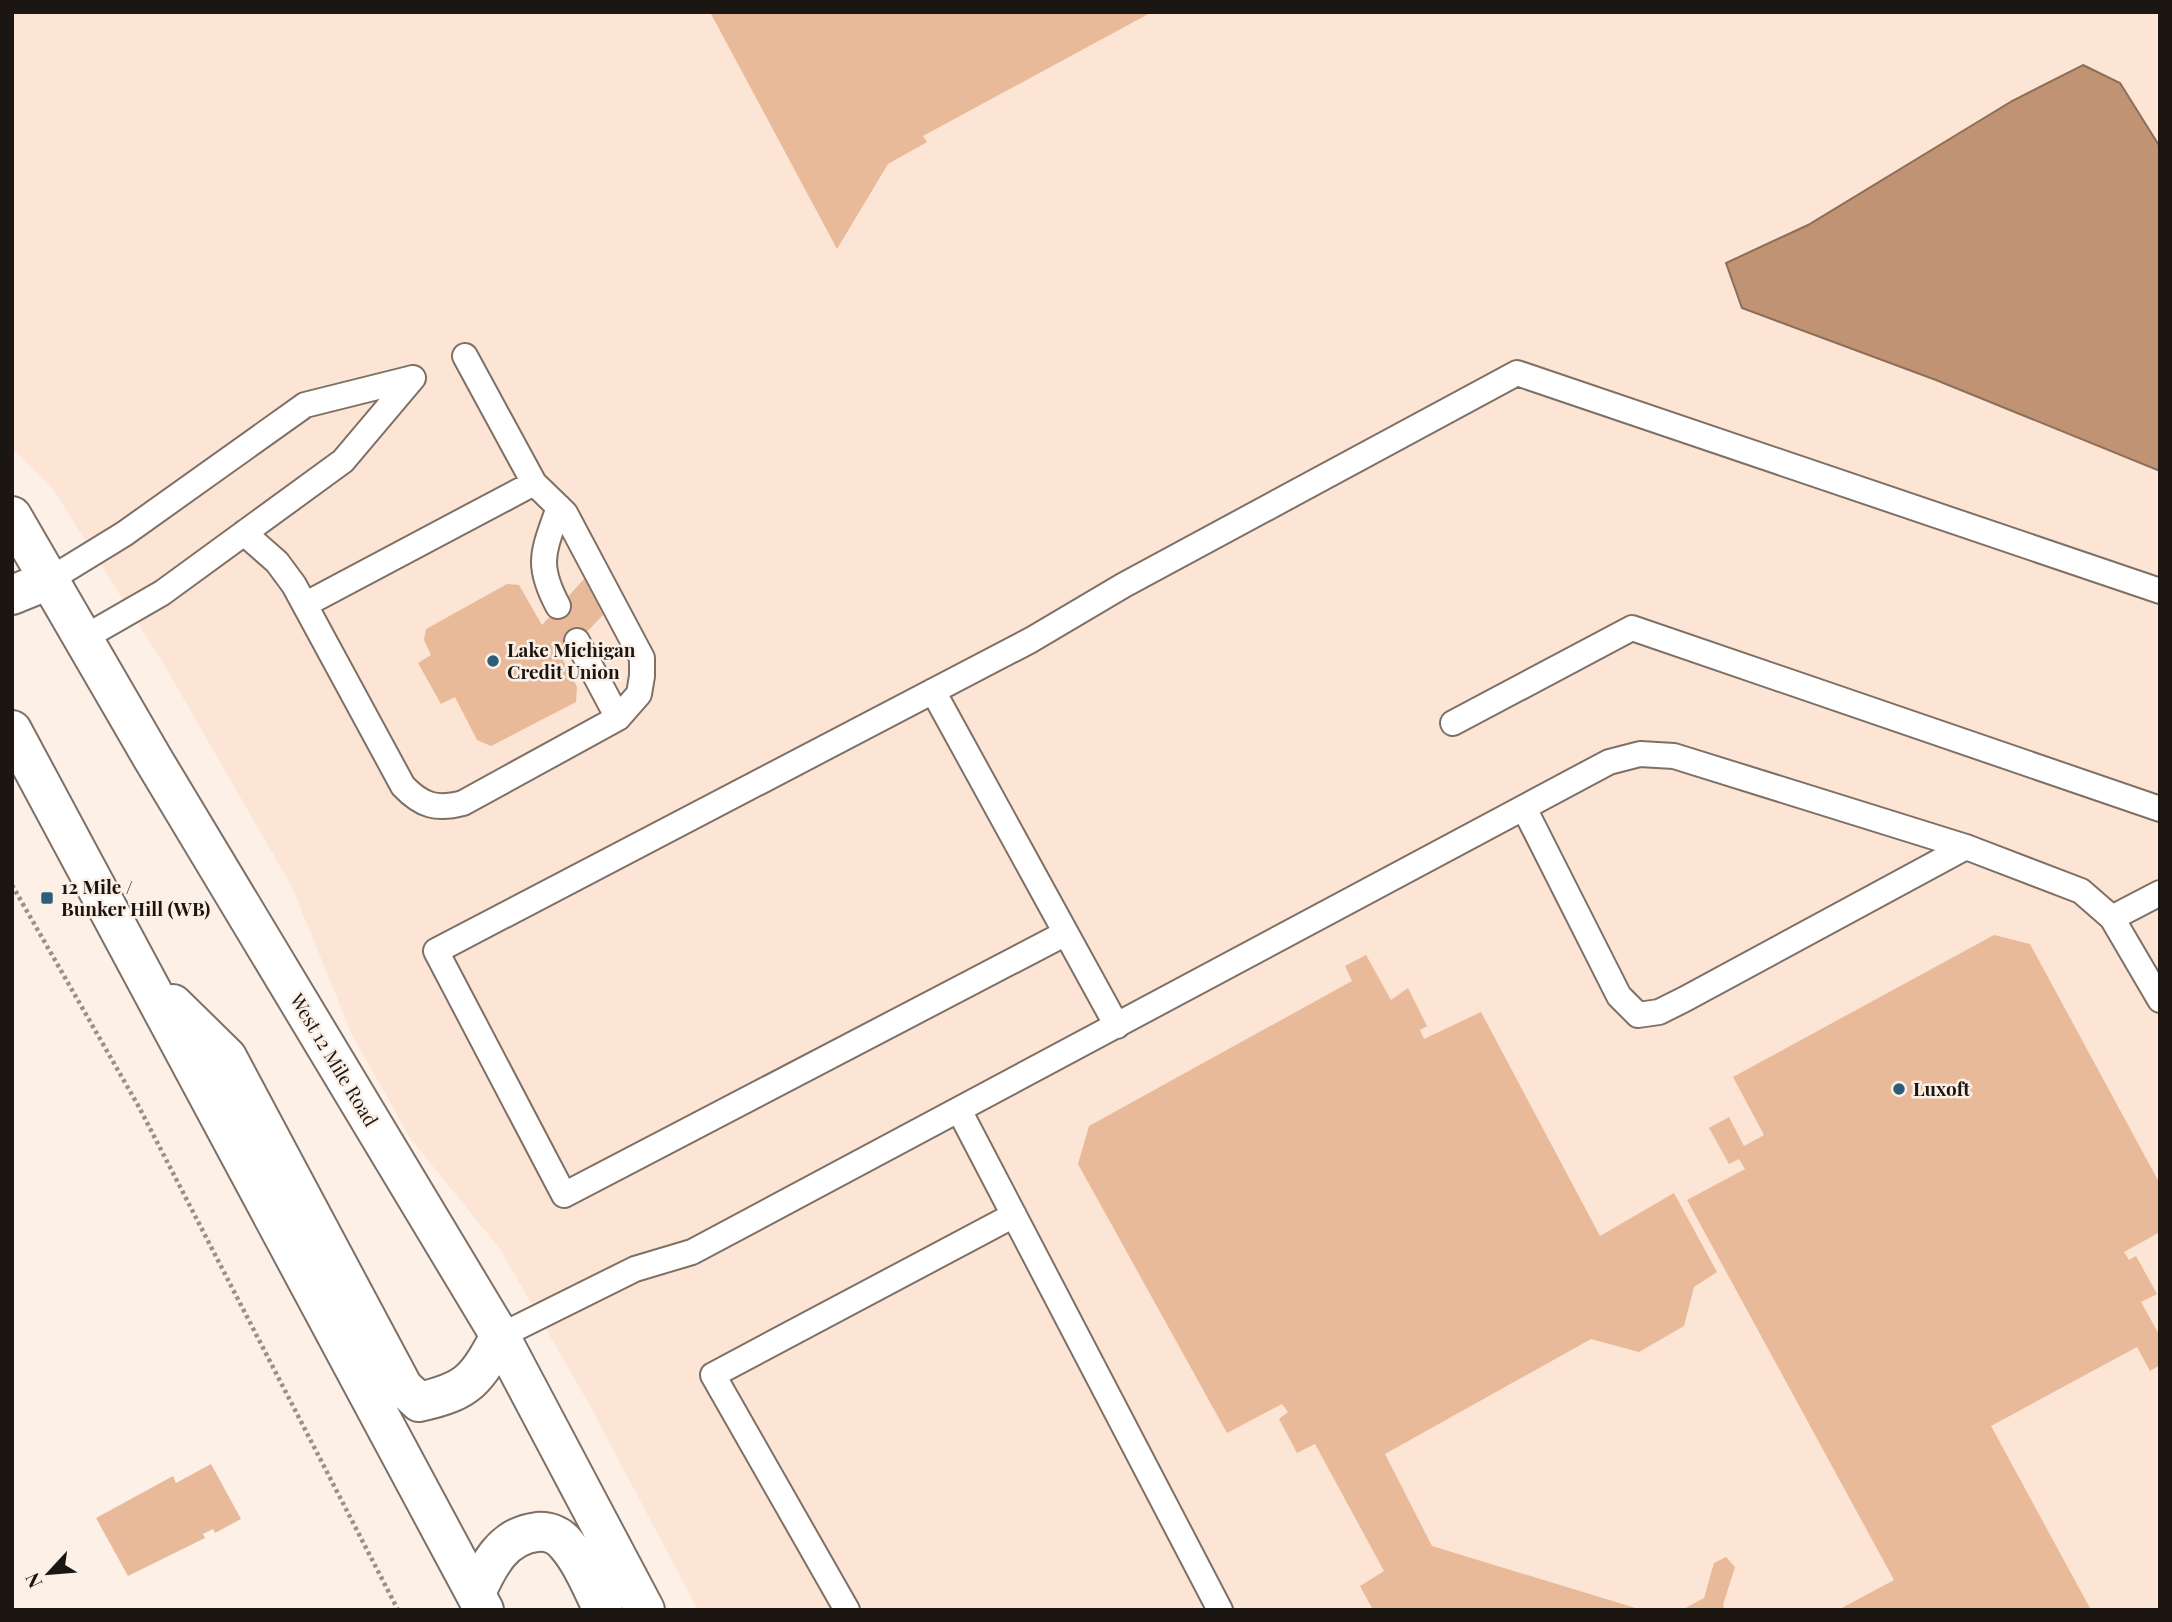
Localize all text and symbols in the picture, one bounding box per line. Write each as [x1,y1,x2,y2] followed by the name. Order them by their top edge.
[507,636,636,684] place label: Lake Michigan Credit Union
[485,653,501,669] marker: Lake Michigan Credit Union
[61,873,210,921] place label: 12 Mile / Bunker Hill (WB)
[39,890,55,906] marker: 12 Mile / Bunker Hill (WB)
[284,987,385,1131] street label: West 12 Mile Road
[1913,1075,1970,1101] place label: Luxoft
[1891,1081,1907,1097] marker: Luxoft
[14,1538,84,1608] north arrow
[18,1569,48,1593] text: N

